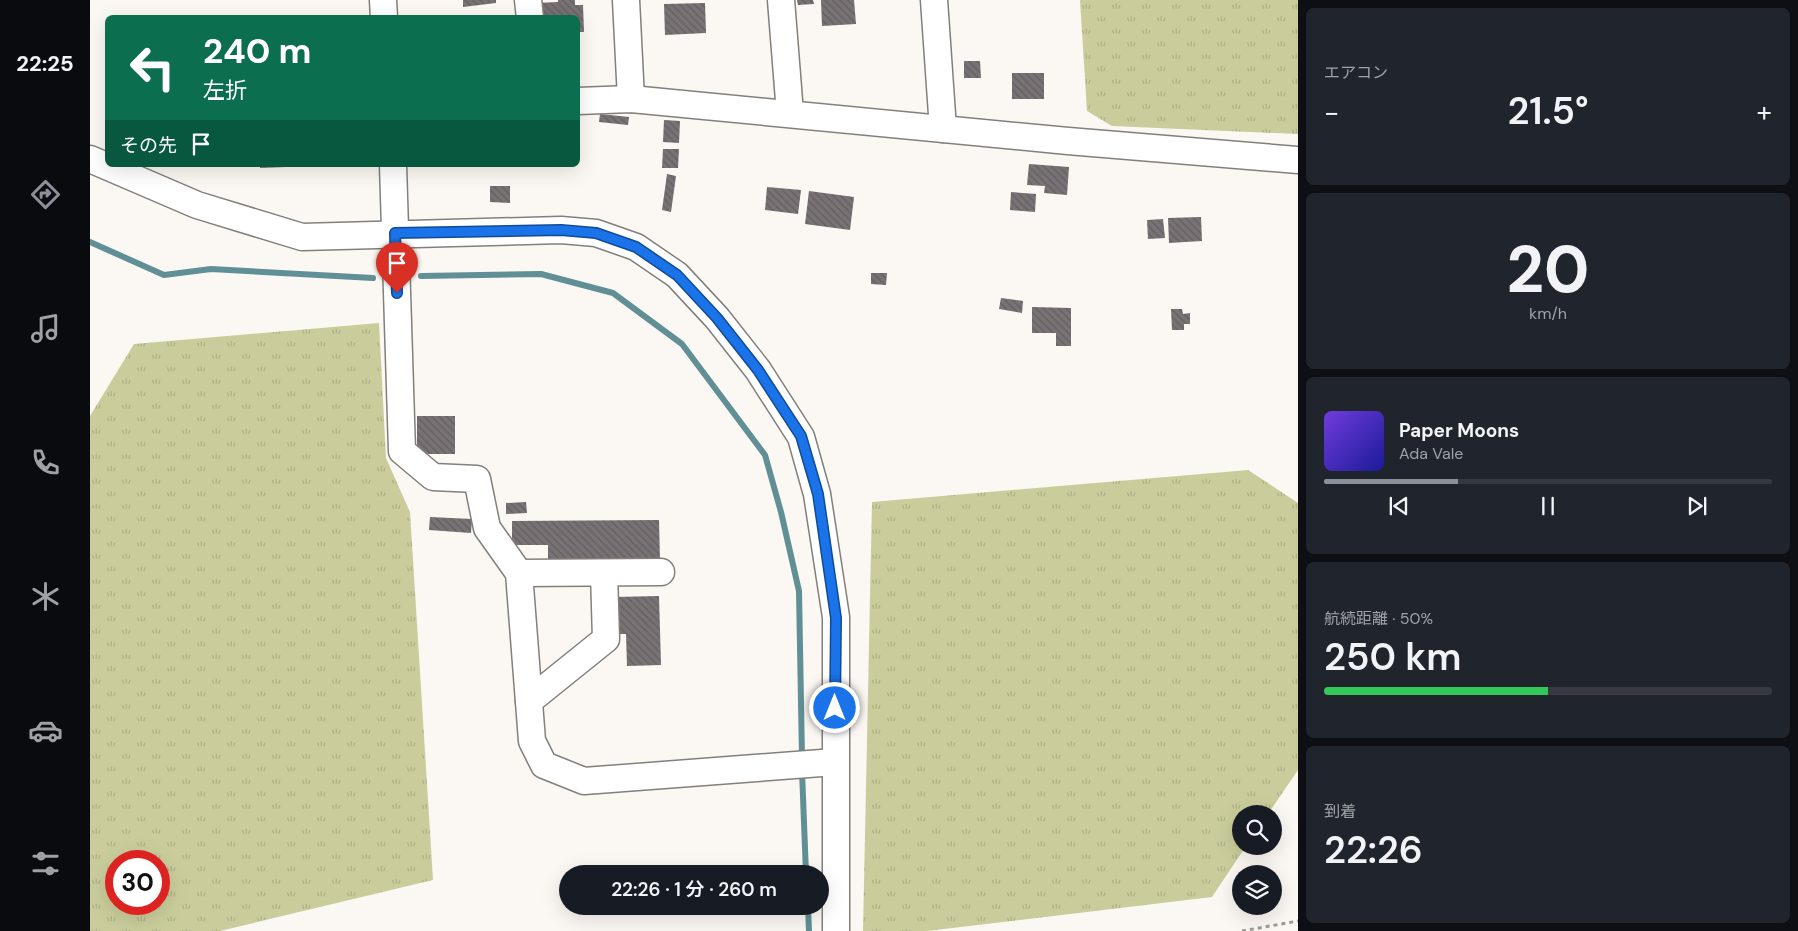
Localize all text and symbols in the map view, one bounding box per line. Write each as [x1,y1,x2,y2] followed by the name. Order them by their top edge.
[203,28,312,74] text: 240 m
[120,35,185,100] icon: left
[16,49,74,78] text: 22:25
[1324,62,1388,83] text: エアコン
[203,76,247,105] text: 左折
[1507,86,1589,136] text: 21.5°
[1324,94,1339,131] text: −
[1757,94,1772,131] text: +
[187,130,215,158] icon: arrive
[120,133,177,158] text: その先
[28,177,63,212] icon: directions
[1507,228,1590,312] text: 20
[376,242,418,293] pin
[383,249,411,277] icon: arrive
[1529,303,1567,324] text: km/h
[28,311,63,346] icon: music
[1399,418,1519,443] text: Paper Moons
[1399,443,1463,464] text: Ada Vale
[28,445,63,480] icon: phone
[1385,492,1413,520] icon: previous
[1534,492,1562,520] icon: pause
[1683,492,1711,520] icon: next
[28,579,63,614] icon: climate
[1324,608,1433,629] text: 航続距離 · 50%
[1324,632,1462,682] text: 250 km
[808,681,860,733] position arrow
[28,713,63,748] icon: car
[1324,801,1356,822] text: 到着
[1232,805,1282,915] map controls
[1232,805,1282,855] button: search
[1324,825,1423,875] text: 22:26
[28,846,63,881] icon: filters
[105,850,170,915] speed limit sign: 30
[1232,865,1282,915] button: layers
[611,877,777,902] text: 22:26 · 1 分 · 260 m

